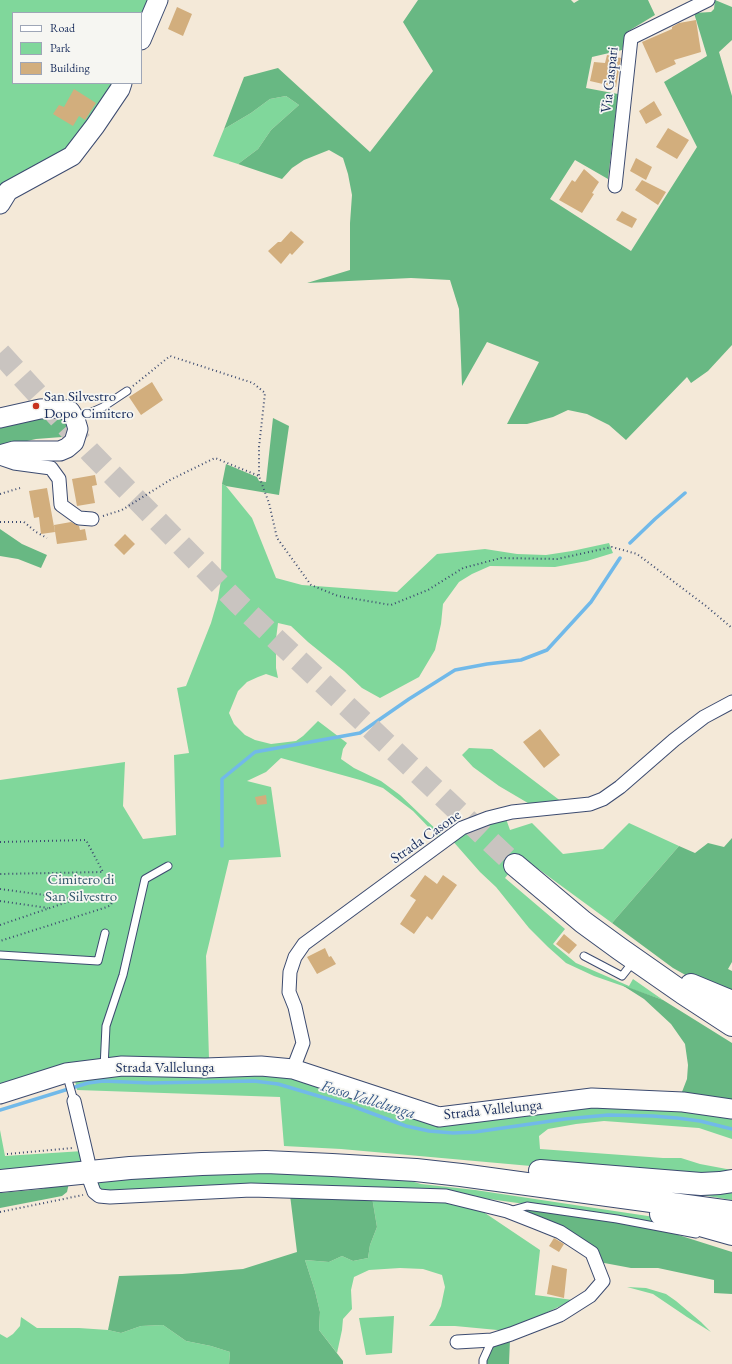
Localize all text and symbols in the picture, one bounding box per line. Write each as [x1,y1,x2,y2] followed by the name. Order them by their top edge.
[12,12,142,84] legend
[50,20,75,36] text: Road
[50,40,70,56] text: Park
[598,46,622,114] street label: Via Gaspari
[50,60,90,76] text: Building
[44,388,134,423] place label: San Silvestro Dopo Cimitero
[31,401,41,411] marker: San Silvestro Dopo Cimitero
[387,806,465,868] street label: Strada Casone
[45,871,117,906] park label: Cimitero di San Silvestro
[116,1059,214,1077] street label: Strada Vallelunga
[319,1077,417,1123] water label: Fosso Vallelunga
[443,1096,543,1124] street label: Strada Vallelunga

